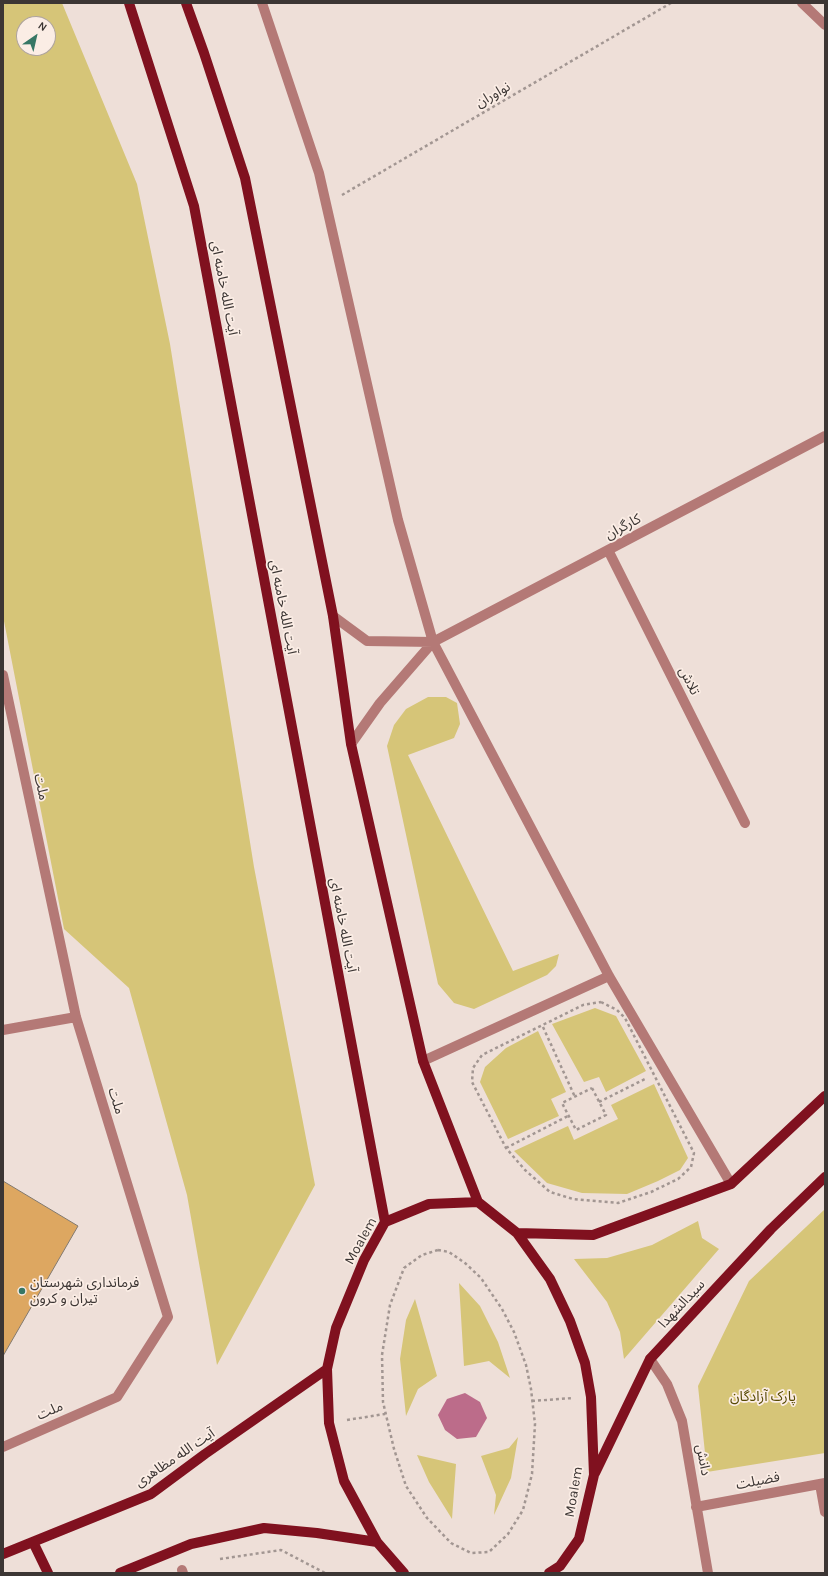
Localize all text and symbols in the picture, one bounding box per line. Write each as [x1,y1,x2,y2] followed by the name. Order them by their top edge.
[16,16,56,56] north arrow
[36,19,49,34] text: N
[472,78,514,112] street label: نواوران
[207,239,241,337] street label: آیت الله خامنه ای
[602,511,644,543] street label: کارگران
[266,558,300,656] street label: آیت الله خامنه ای
[675,664,703,698] street label: تلاش
[30,772,52,802] street label: ملت
[326,876,360,974] street label: آیت الله خامنه ای
[104,1086,128,1116] street label: ملت
[341,1214,381,1268] street label: Moalem
[30,1275,139,1308] place label: فرمانداری شهرستان تیران و کرون
[655,1276,709,1332] street label: سیدالشهدا
[17,1286,27,1296] marker: فرمانداری شهرستان تیران و کرون
[730,1389,796,1405] park label: پارک آزادگان
[34,1398,66,1424] street label: ملت
[132,1425,218,1491] street label: آیت الله مظاهری
[692,1443,714,1477] street label: دانش
[561,1465,587,1519] street label: Moalem
[735,1469,781,1493] street label: فضیلت

